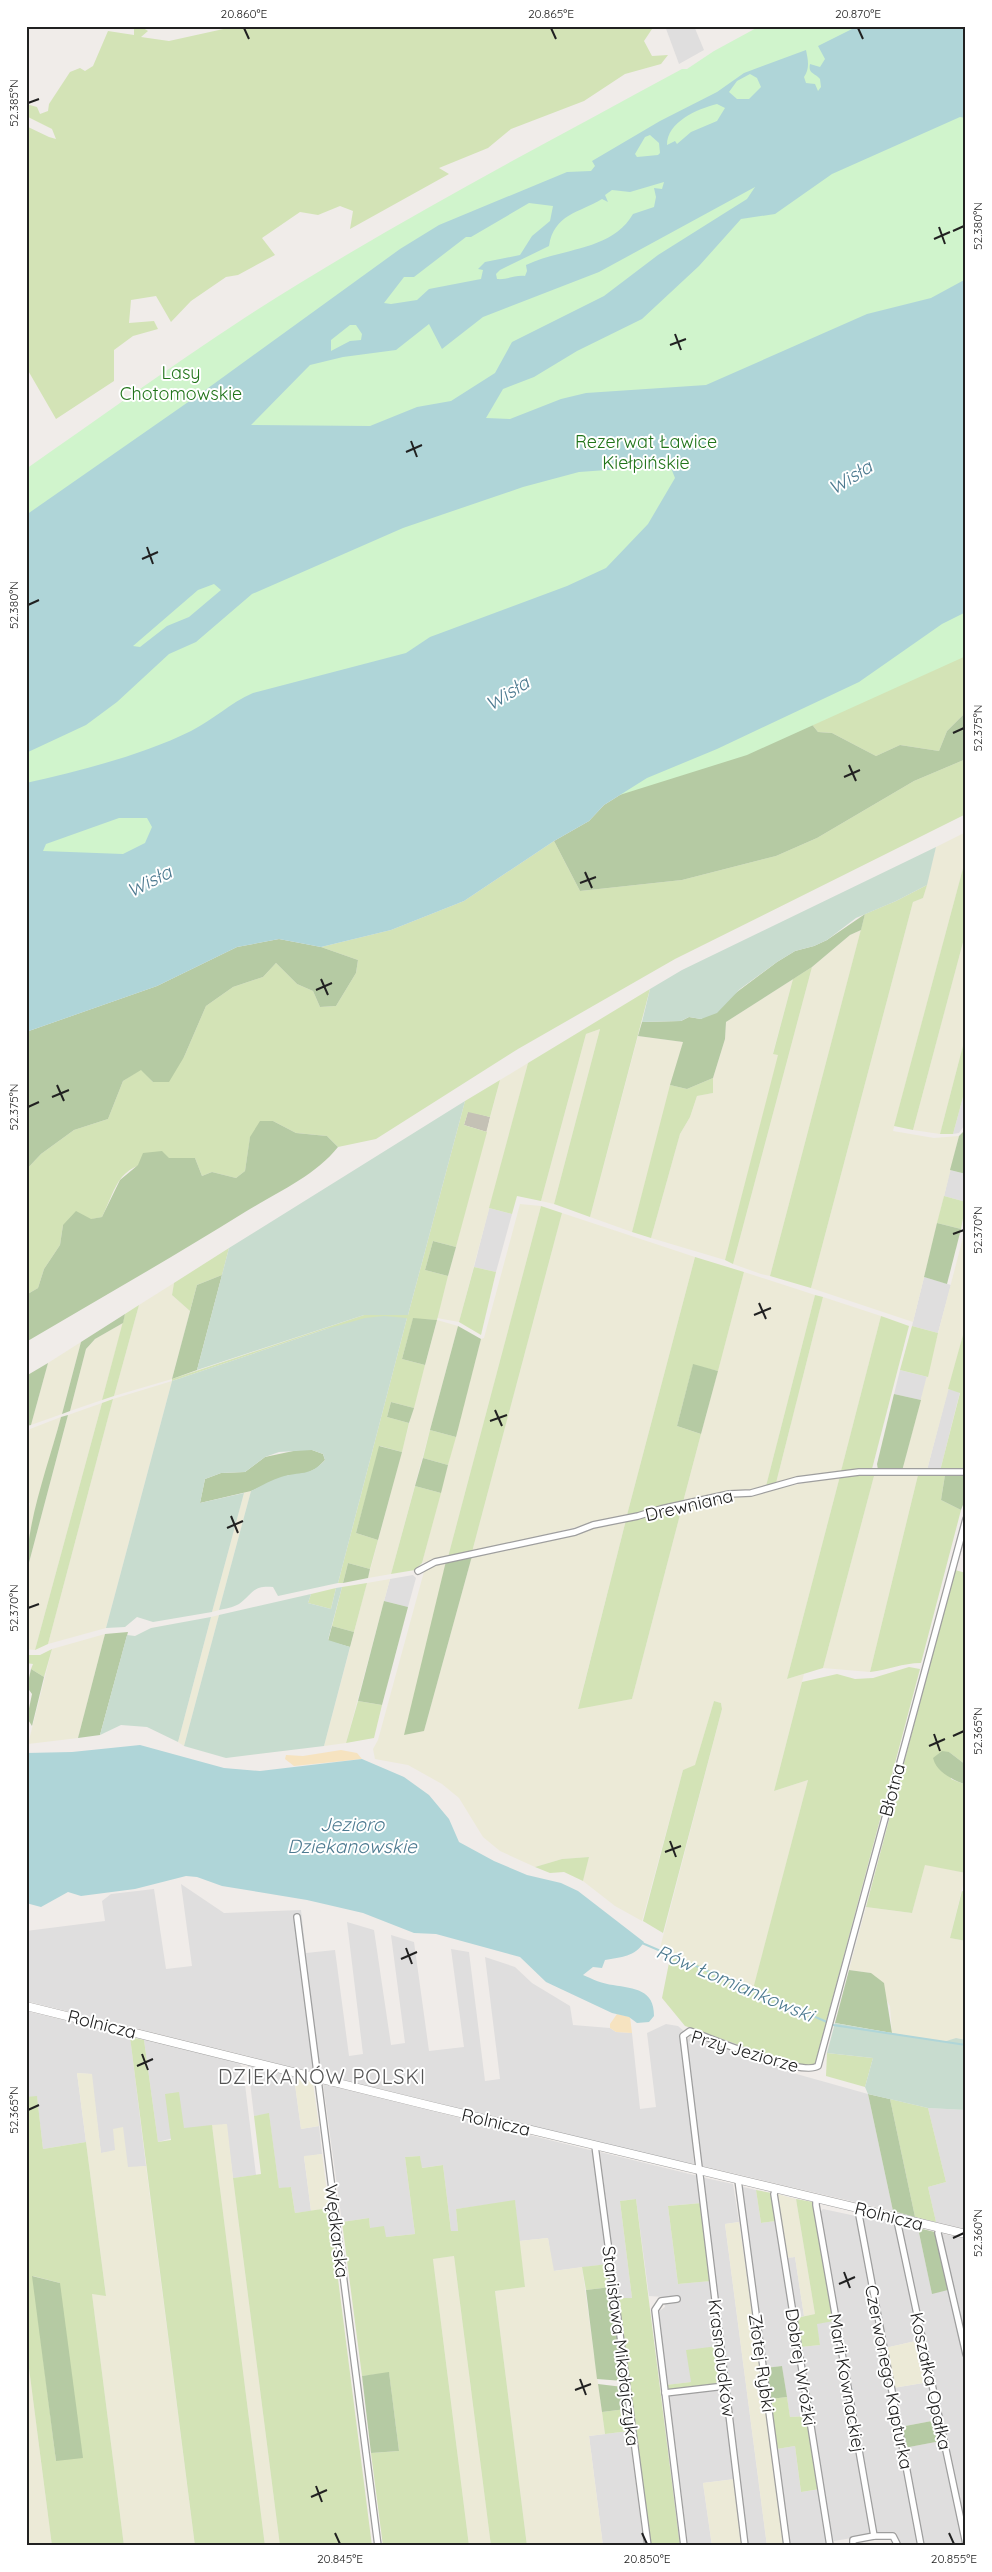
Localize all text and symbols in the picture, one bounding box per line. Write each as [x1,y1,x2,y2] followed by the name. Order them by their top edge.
[221,6,268,21] text: 20.860°E
[528,6,574,21] text: 20.865°E
[835,6,881,21] text: 20.870°E
[6,79,21,127] text: 52.385°N
[970,202,985,250] text: 52.380°N
[120,361,242,405] park label: Lasy Chotomowskie
[575,430,717,474] park label: Rezerwat Ławice Kiełpińskie
[824,454,878,500] water label: Wisła
[6,581,21,629] text: 52.380°N
[481,670,535,716] water label: Wisła
[970,704,985,752] text: 52.375°N
[123,859,177,902] water label: Wisła
[6,1083,21,1131] text: 52.375°N
[970,1206,985,1254] text: 52.370°N
[643,1484,735,1526] street label: Drewniana
[6,1584,21,1632] text: 52.370°N
[970,1707,985,1755] text: 52.365°N
[874,1761,910,1819] street label: Błotna
[287,1812,418,1858] water label: Jezioro Dziekanowskie
[653,1939,819,2028] water label: Rów Łomiankowski
[65,2004,139,2044] street label: Rolnicza
[689,2025,801,2077] street label: Przy Jeziorze
[218,2064,426,2089] district label: DZIEKANÓW POLSKI
[6,2086,21,2134] text: 52.365°N
[459,2103,533,2141] street label: Rolnicza
[320,2183,354,2279] street label: Wędkarska
[852,2196,926,2236] street label: Rolnicza
[970,2209,985,2257] text: 52.360°N
[597,2245,645,2447] street label: Stanisława Mikołajczyka
[860,2283,918,2471] street label: Czerwonego Kapturka
[703,2298,741,2418] street label: Krasnoludków
[780,2307,822,2427] street label: Dobrej Wróżki
[905,2310,957,2452] street label: Koszałka Opałka
[744,2312,780,2414] street label: Złotej Rybki
[823,2312,871,2454] street label: Marii Kownackiej
[317,2551,363,2566] text: 20.845°E
[624,2551,671,2566] text: 20.850°E
[931,2551,977,2566] text: 20.855°E

